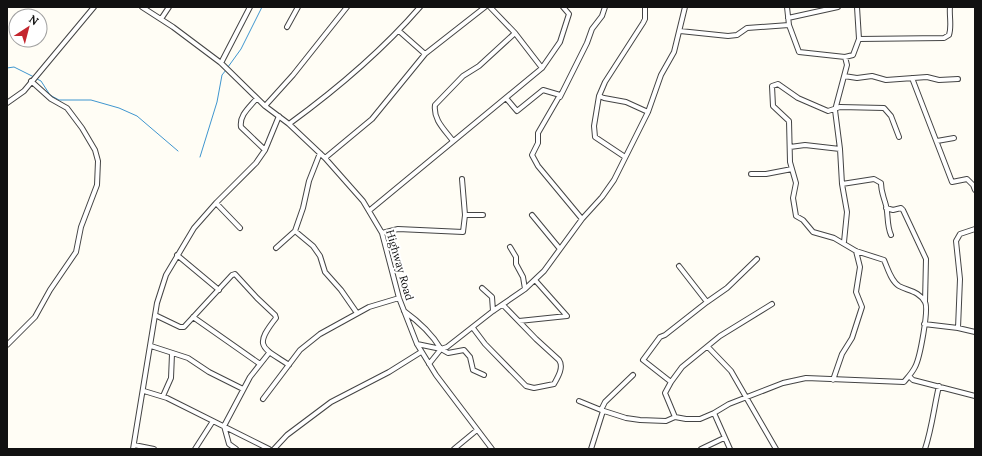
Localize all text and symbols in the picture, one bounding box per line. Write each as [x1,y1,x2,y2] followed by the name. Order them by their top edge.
[8,8,48,48] north arrow
[26,12,42,28] text: N
[383,228,417,302] street label: Highway Road

